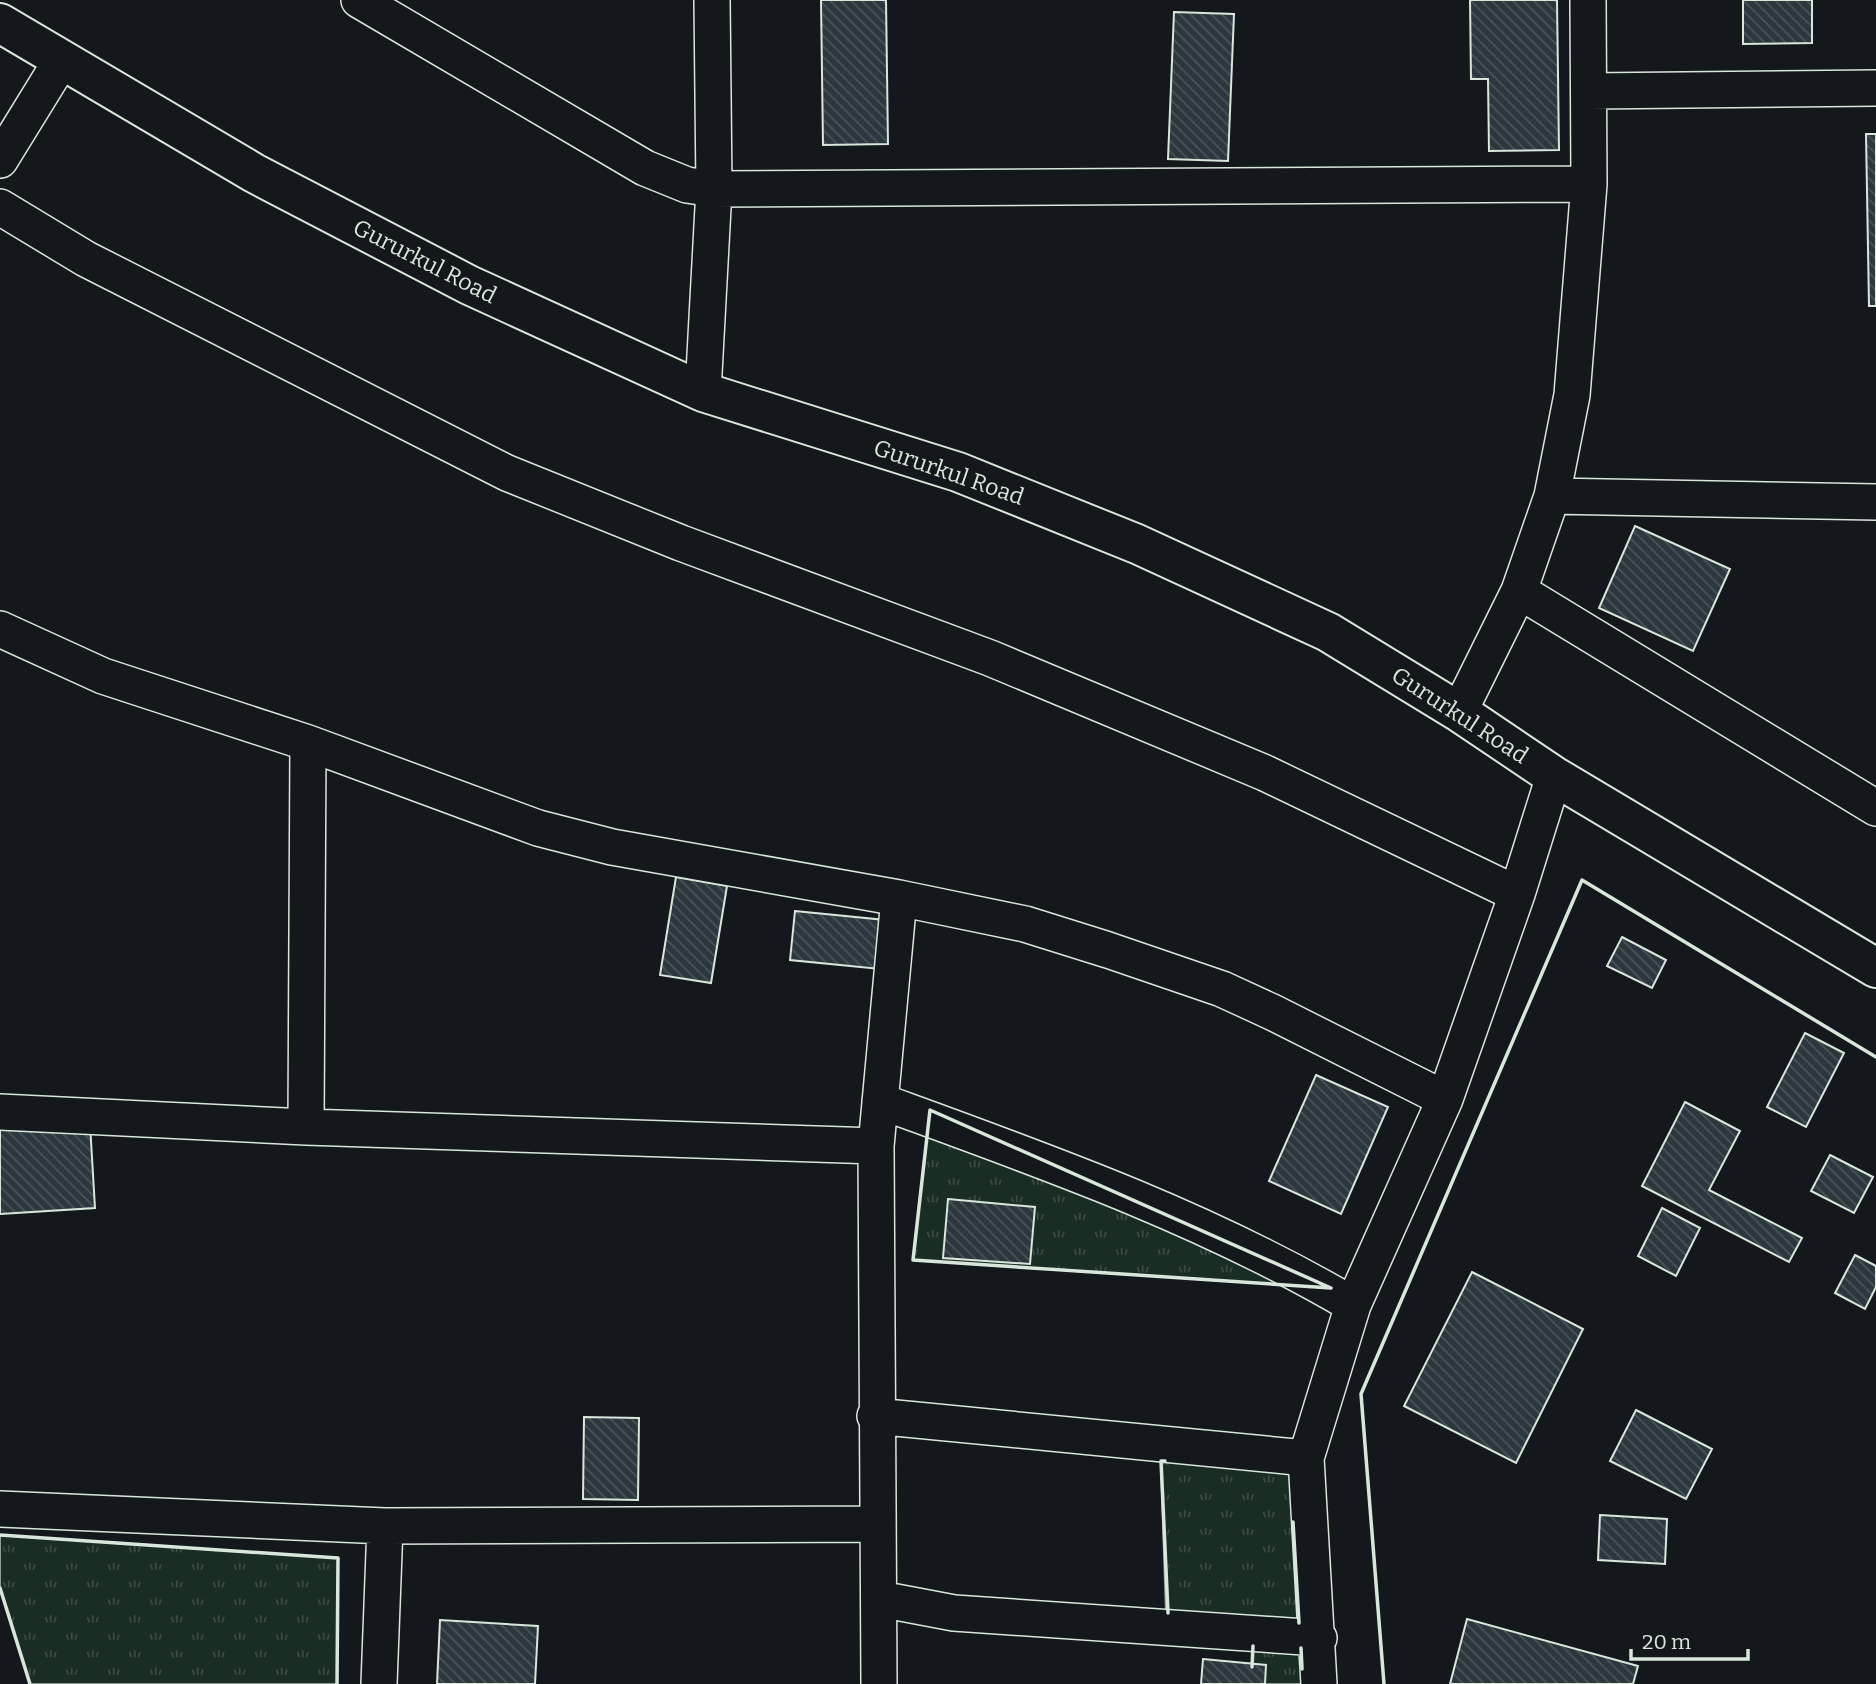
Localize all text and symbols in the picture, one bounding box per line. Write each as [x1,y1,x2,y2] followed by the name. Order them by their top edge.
[349,213,502,309] street label: Gururkul Road
[870,433,1028,511] street label: Gururkul Road
[1386,660,1534,770] street label: Gururkul Road
[1631,1618,1748,1662] scale bar
[1642,1629,1691,1655] text: 20 m

